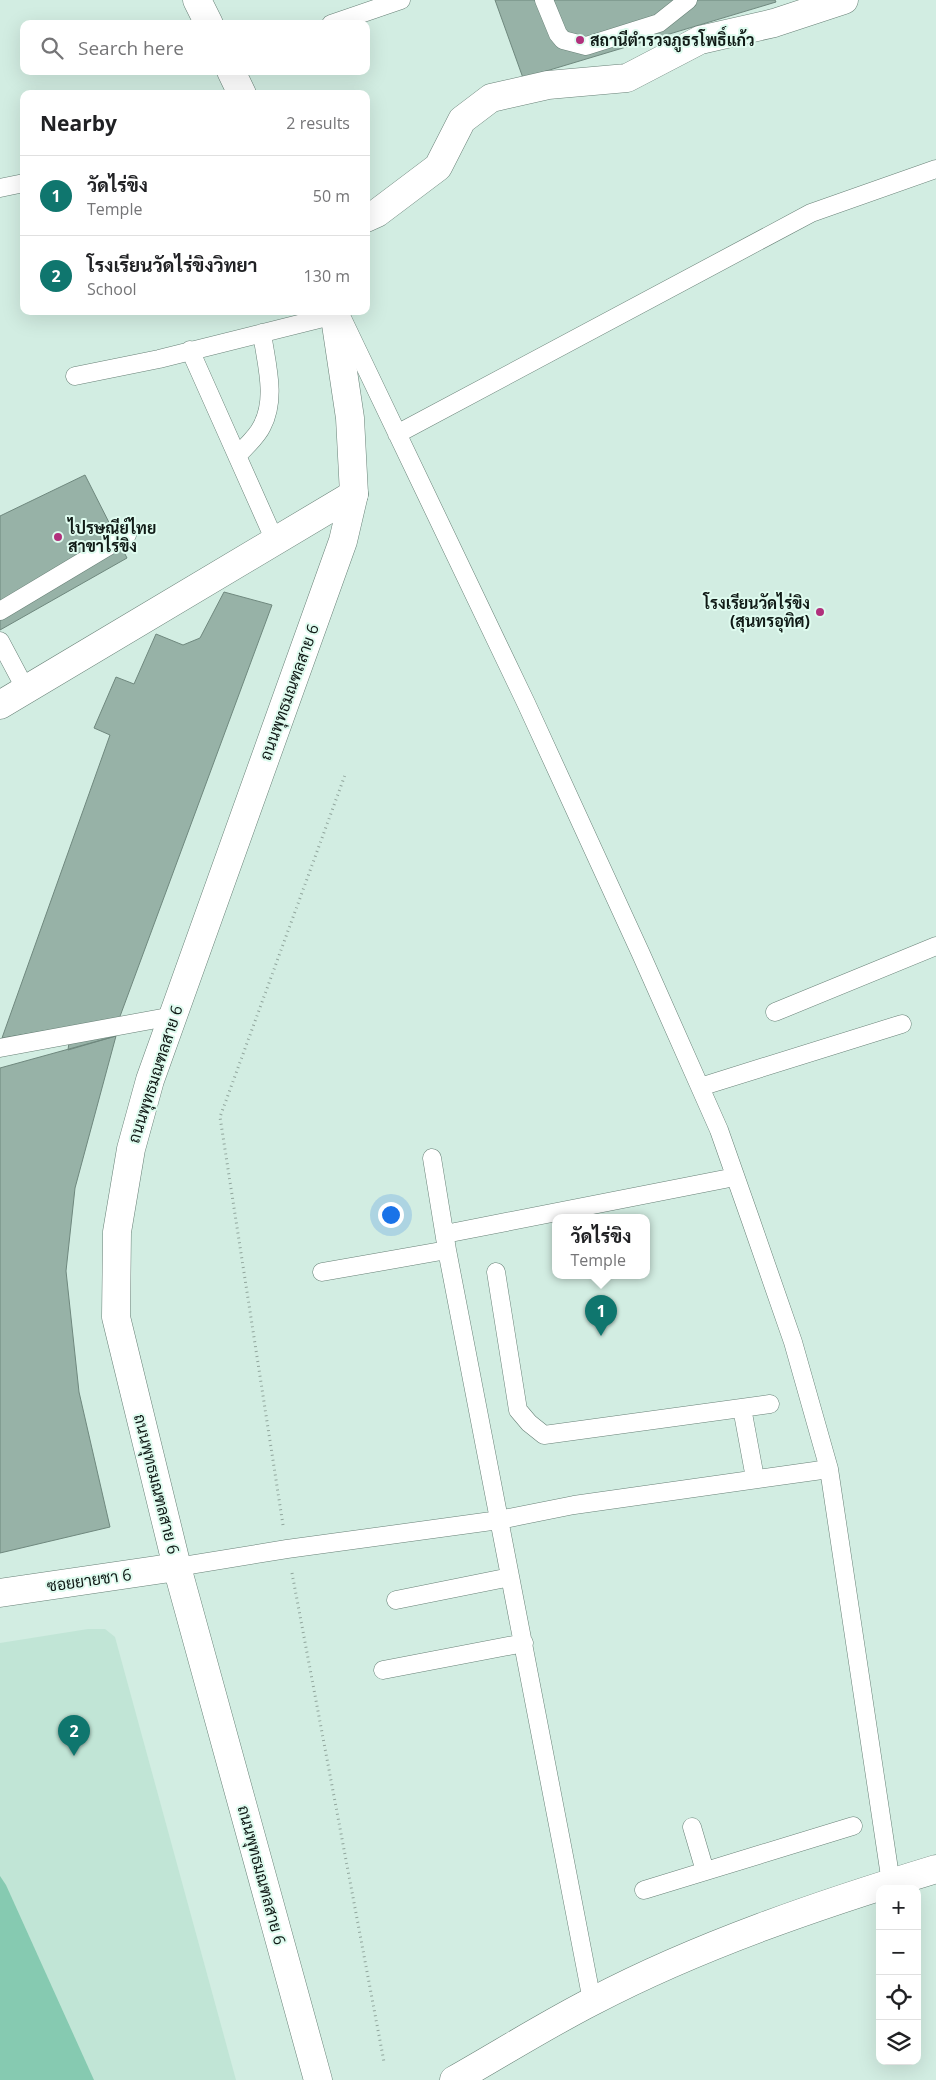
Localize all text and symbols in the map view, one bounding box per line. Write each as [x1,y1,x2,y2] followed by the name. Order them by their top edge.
[20,20,370,75] search box
[590,25,755,53] place label: สถานีตำรวจภูธรโพธิ์แก้ว
[38,34,66,62] icon: search
[574,34,586,46] marker: สถานีตำรวจภูธรโพธิ์แก้ว
[78,35,184,61] text: Search here
[40,109,117,137] text: Nearby
[286,112,350,134] text: 2 results
[87,172,148,198] text: วัดไร่ขิง
[51,185,61,207] text: 1
[313,185,350,207] text: 50 m
[87,198,142,220] text: Temple
[87,252,257,278] text: โรงเรียนวัดไร่ขิงวิทยา
[51,265,61,287] text: 2
[304,265,350,287] text: 130 m
[87,278,137,300] text: School
[66,517,156,557] place label: ไปรษณีย์ไทย สาขาไร่ขิง
[52,531,64,543] marker: ไปรษณีย์ไทย สาขาไร่ขิง
[702,592,810,633] place label: โรงเรียนวัดไร่ขิง (สุนทรอุทิศ)
[814,606,826,618] marker: โรงเรียนวัดไร่ขิง (สุนทรอุทิศ)
[254,621,325,764] street label: ถนนพุทธมณฑลสาย 6
[122,1002,189,1146] street label: ถนนพุทธมณฑลสาย 6
[378,1202,404,1228] your location
[552,1214,650,1279] popup
[571,1223,632,1249] text: วัดไร่ขิง
[571,1249,626,1271] text: Temple
[585,1295,617,1336] pin: 1
[128,1412,185,1557] street label: ถนนพุทธมณฑลสาย 6
[45,1563,133,1597] street label: ซอยยายชา 6
[58,1715,90,1756] pin: 2
[232,1803,291,1947] street label: ถนนพุทธมณฑลสาย 6
[876,1885,921,2065] map controls
[876,1885,921,1930] button: +
[876,1930,921,1975] button: −
[876,1975,921,2020] button: locate
[876,2020,921,2065] button: layers

